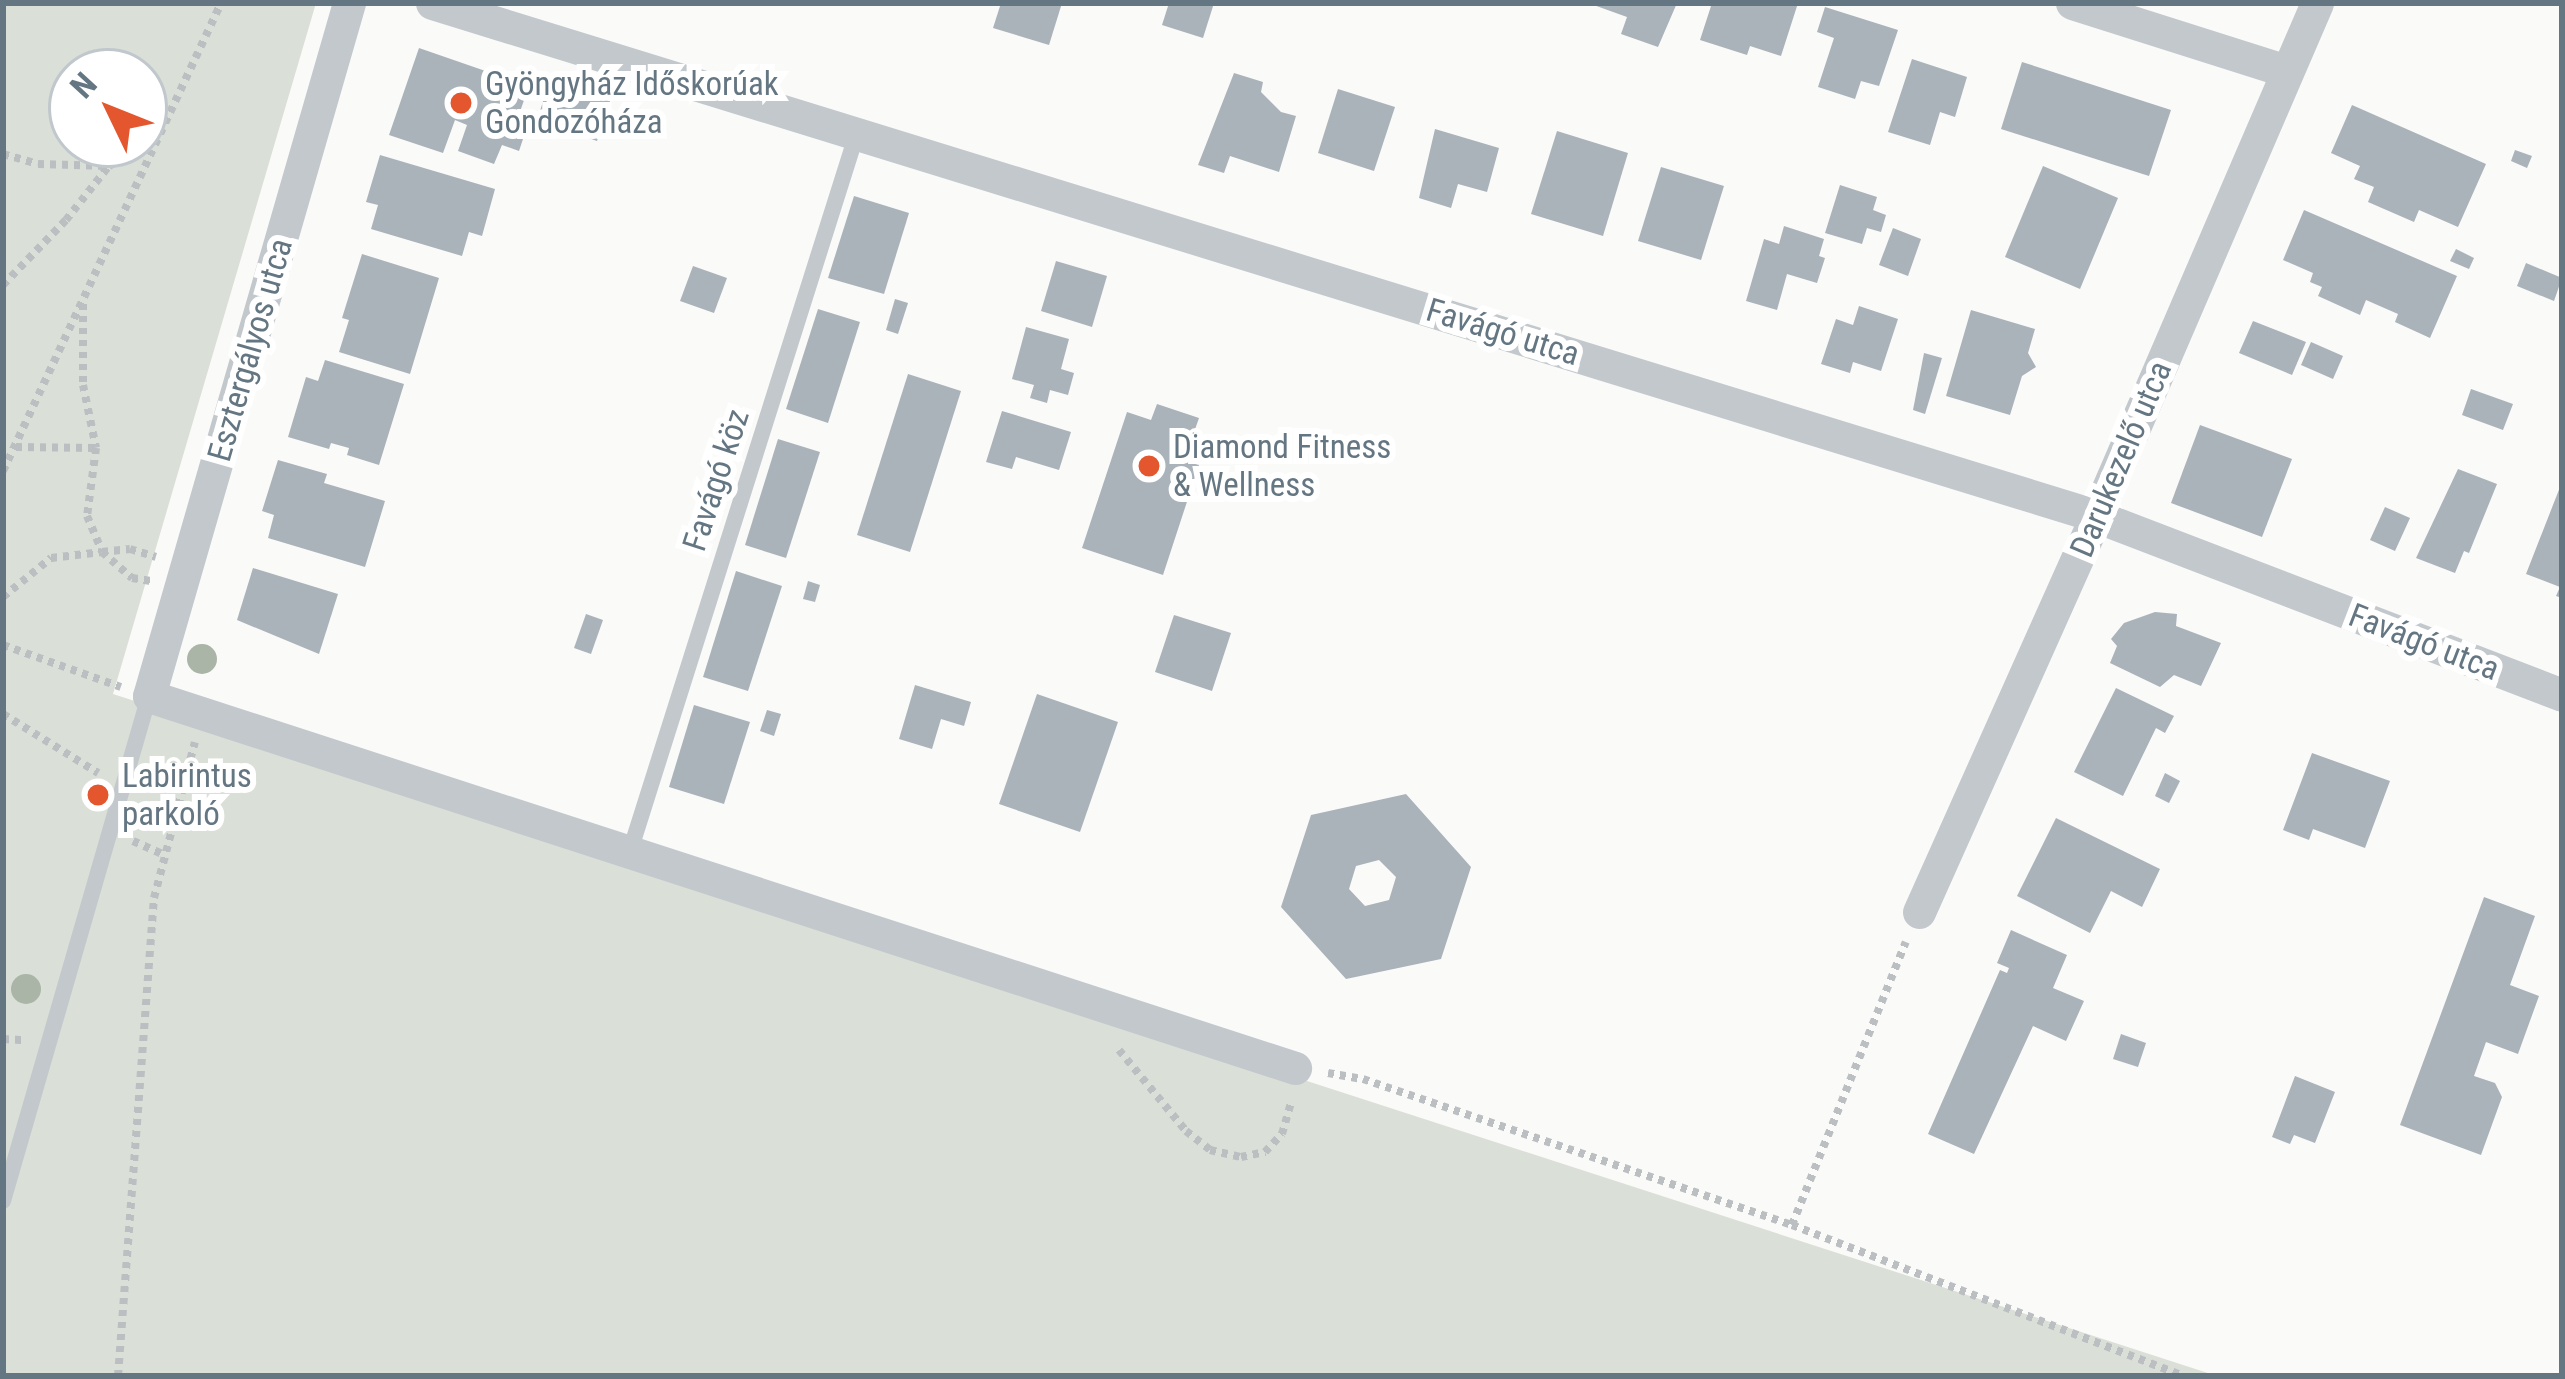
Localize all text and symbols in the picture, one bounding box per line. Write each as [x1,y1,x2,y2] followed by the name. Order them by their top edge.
[48,48,168,168] north arrow
[62,64,105,106] text: N
[485,64,779,142] place label: Gyöngyház Időskorúak Gondozóháza
[448,90,474,116] marker: Gyöngyház Időskorúak Gondozóháza
[199,234,301,466] street label: Esztergályos utca
[1422,290,1584,374] street label: Favágó utca
[2062,355,2180,563] street label: Darukezelő utca
[675,404,757,556] street label: Favágó köz
[1173,427,1391,505] place label: Diamond Fitness & Wellness
[1136,453,1162,479] marker: Diamond Fitness & Wellness
[2343,595,2505,689] street label: Favágó utca
[122,756,252,834] place label: Labirintus parkoló
[85,782,111,808] marker: Labirintus parkoló

